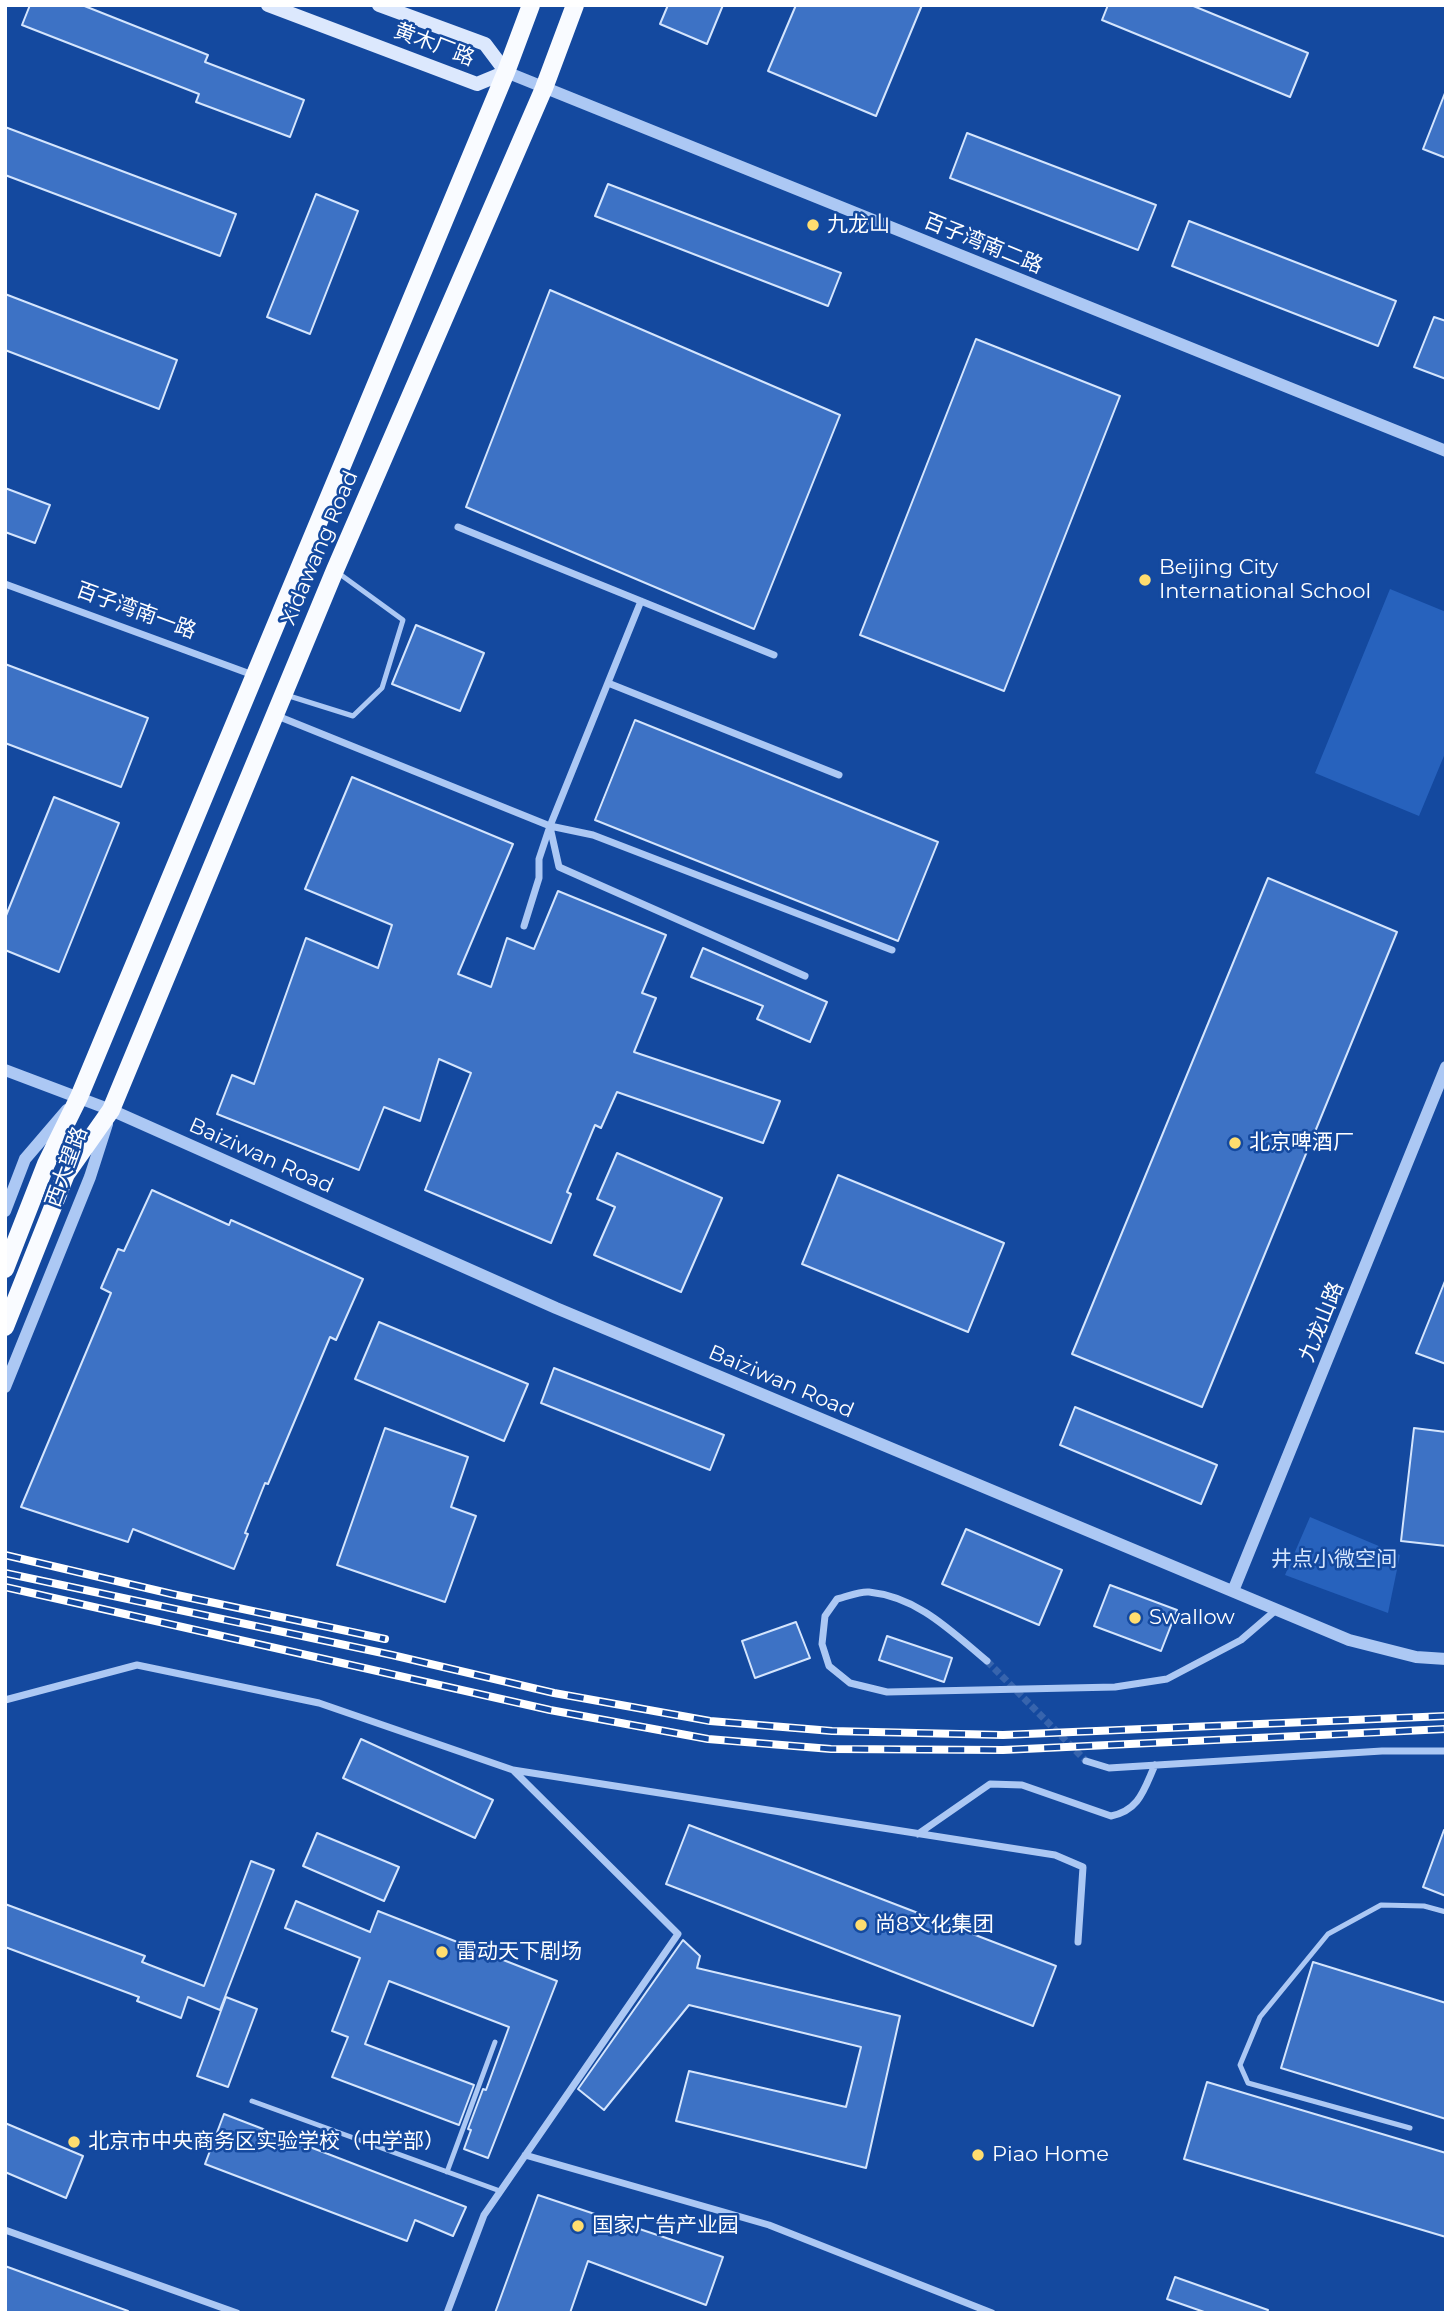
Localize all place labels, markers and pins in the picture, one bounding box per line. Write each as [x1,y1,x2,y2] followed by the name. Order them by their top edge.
[827,212,890,238] place label: 九龙山
[805,217,821,233] marker: 九龙山
[1159,555,1371,605] place label: Beijing City International School
[1137,572,1153,588] marker: Beijing City International School
[1249,1130,1354,1156] place label: 北京啤酒厂
[1227,1135,1243,1151] marker: 北京啤酒厂
[1149,1605,1235,1631] place label: Swallow
[1127,1610,1143,1626] marker: Swallow
[875,1912,993,1938] place label: 尚8文化集团
[853,1917,869,1933] marker: 尚8文化集团
[456,1939,582,1965] place label: 雷动天下剧场
[434,1944,450,1960] marker: 雷动天下剧场
[88,2129,445,2155] place label: 北京市中央商务区实验学校（中学部）
[66,2134,82,2150] marker: 北京市中央商务区实验学校（中学部）
[992,2142,1109,2168] place label: Piao Home
[970,2147,986,2163] marker: Piao Home
[592,2213,739,2239] place label: 国家广告产业园
[570,2218,586,2234] marker: 国家广告产业园

